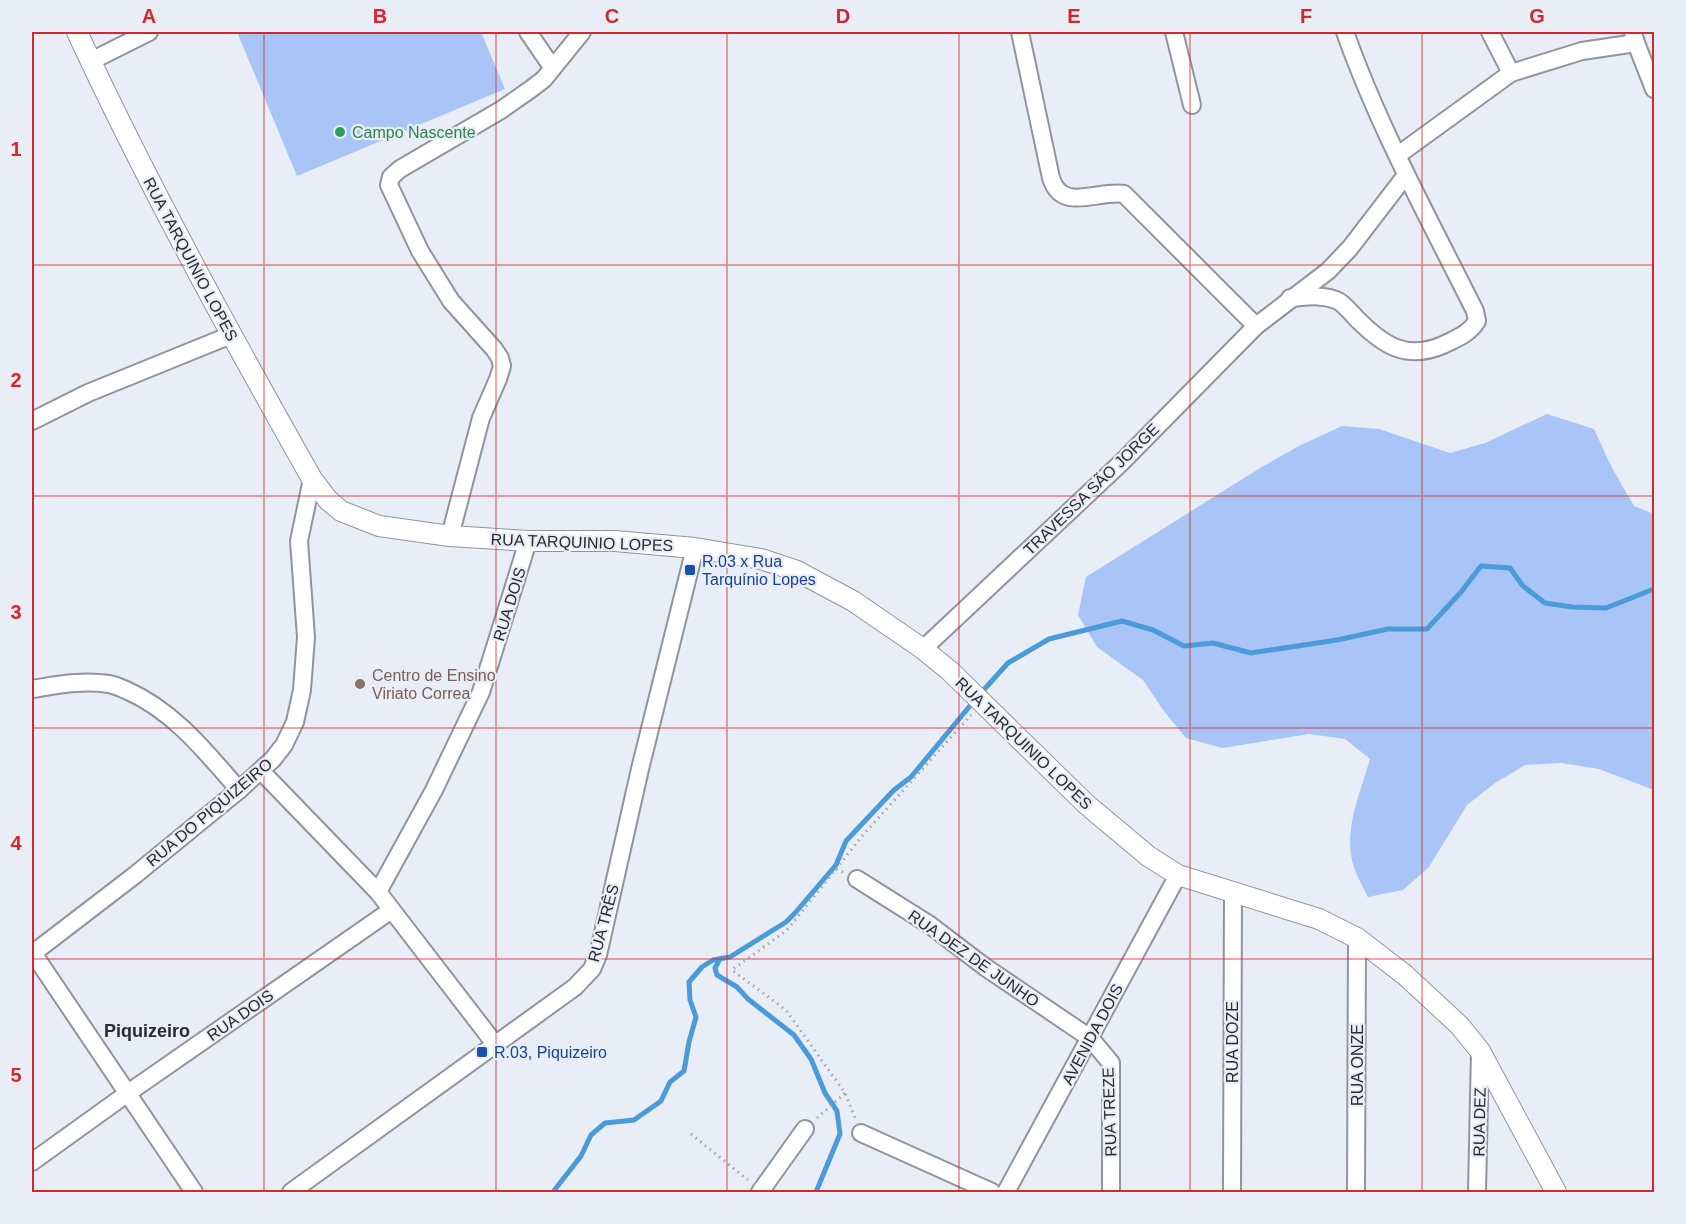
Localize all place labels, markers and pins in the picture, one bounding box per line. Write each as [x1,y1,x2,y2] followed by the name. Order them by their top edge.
[352,124,476,141] place label: Campo Nascente
[333,125,347,139] marker: Campo Nascente
[702,553,816,588] place label: R.03 x Rua Tarquínio Lopes
[683,563,697,577] marker: R.03 x Rua Tarquínio Lopes
[372,667,496,702] place label: Centro de Ensino Viriato Correa
[353,677,367,691] marker: Centro de Ensino Viriato Correa
[494,1044,607,1061] place label: R.03, Piquizeiro
[475,1045,489,1059] marker: R.03, Piquizeiro

